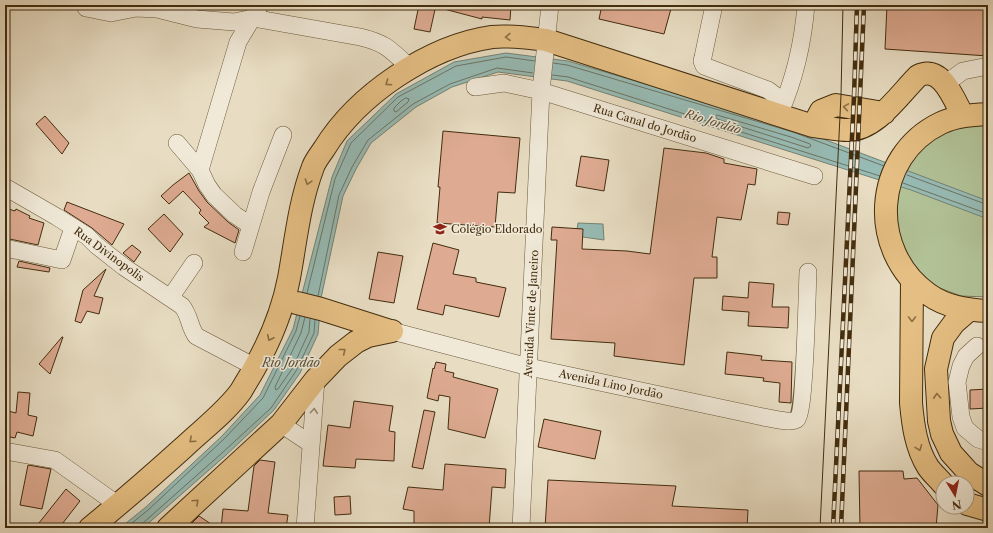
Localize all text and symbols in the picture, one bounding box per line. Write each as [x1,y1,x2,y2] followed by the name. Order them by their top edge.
[505,33,511,41] one-way arrow
[386,78,393,85] one-way arrow
[592,101,699,145] street label: Rua Canal do Jordão
[842,103,849,112] one-way arrow
[682,106,743,137] water label: Rio Jordão
[304,178,313,185] one-way arrow
[432,221,448,237] school or university icon: Colégio Eldorado
[451,222,543,236] place label: Colégio Eldorado
[71,224,147,284] street label: Rua Divinopolis
[521,249,541,380] street label: Avenida Vinte de Janeiro
[908,316,916,322] one-way arrow
[267,333,275,341] one-way arrow
[339,348,346,355] one-way arrow
[261,355,320,370] water label: Rio Jordão
[557,366,665,402] street label: Avenida Lino Jordão
[933,393,942,399] one-way arrow
[309,408,318,415] one-way arrow
[189,435,196,442] one-way arrow
[915,444,923,451] one-way arrow
[935,475,975,515] north arrow
[950,497,963,513] text: N
[192,499,199,506] one-way arrow

